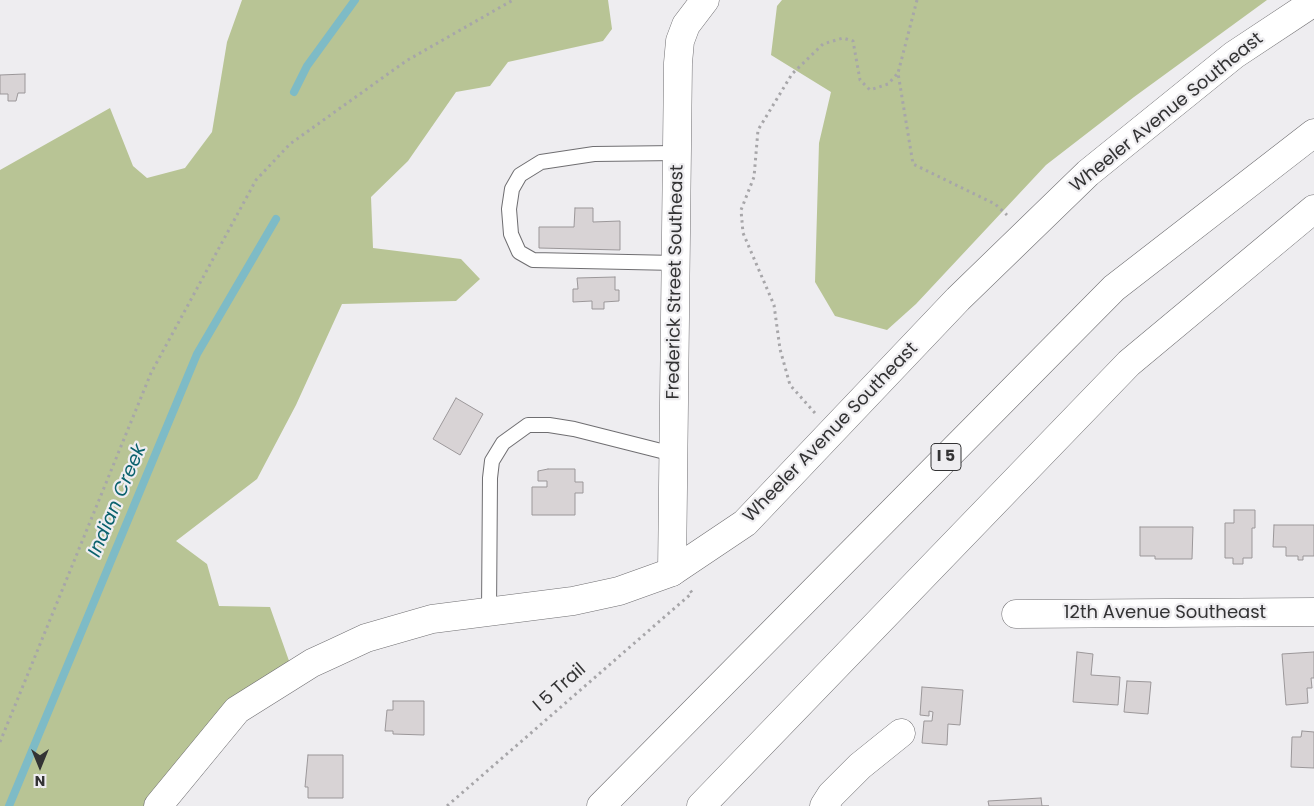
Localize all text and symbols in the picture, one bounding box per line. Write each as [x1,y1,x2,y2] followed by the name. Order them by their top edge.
[1066,29,1268,197] street label: Wheeler Avenue Southeast
[663,164,689,400] street label: Frederick Street Southeast
[739,339,923,527] street label: Wheeler Avenue Southeast
[84,441,152,561] water label: Indian Creek
[931,444,961,471] road number: I 5
[1064,602,1266,624] street label: 12th Avenue Southeast
[529,659,591,717] street label: I 5 Trail
[15,741,65,791] north arrow
[35,771,45,791] text: N

